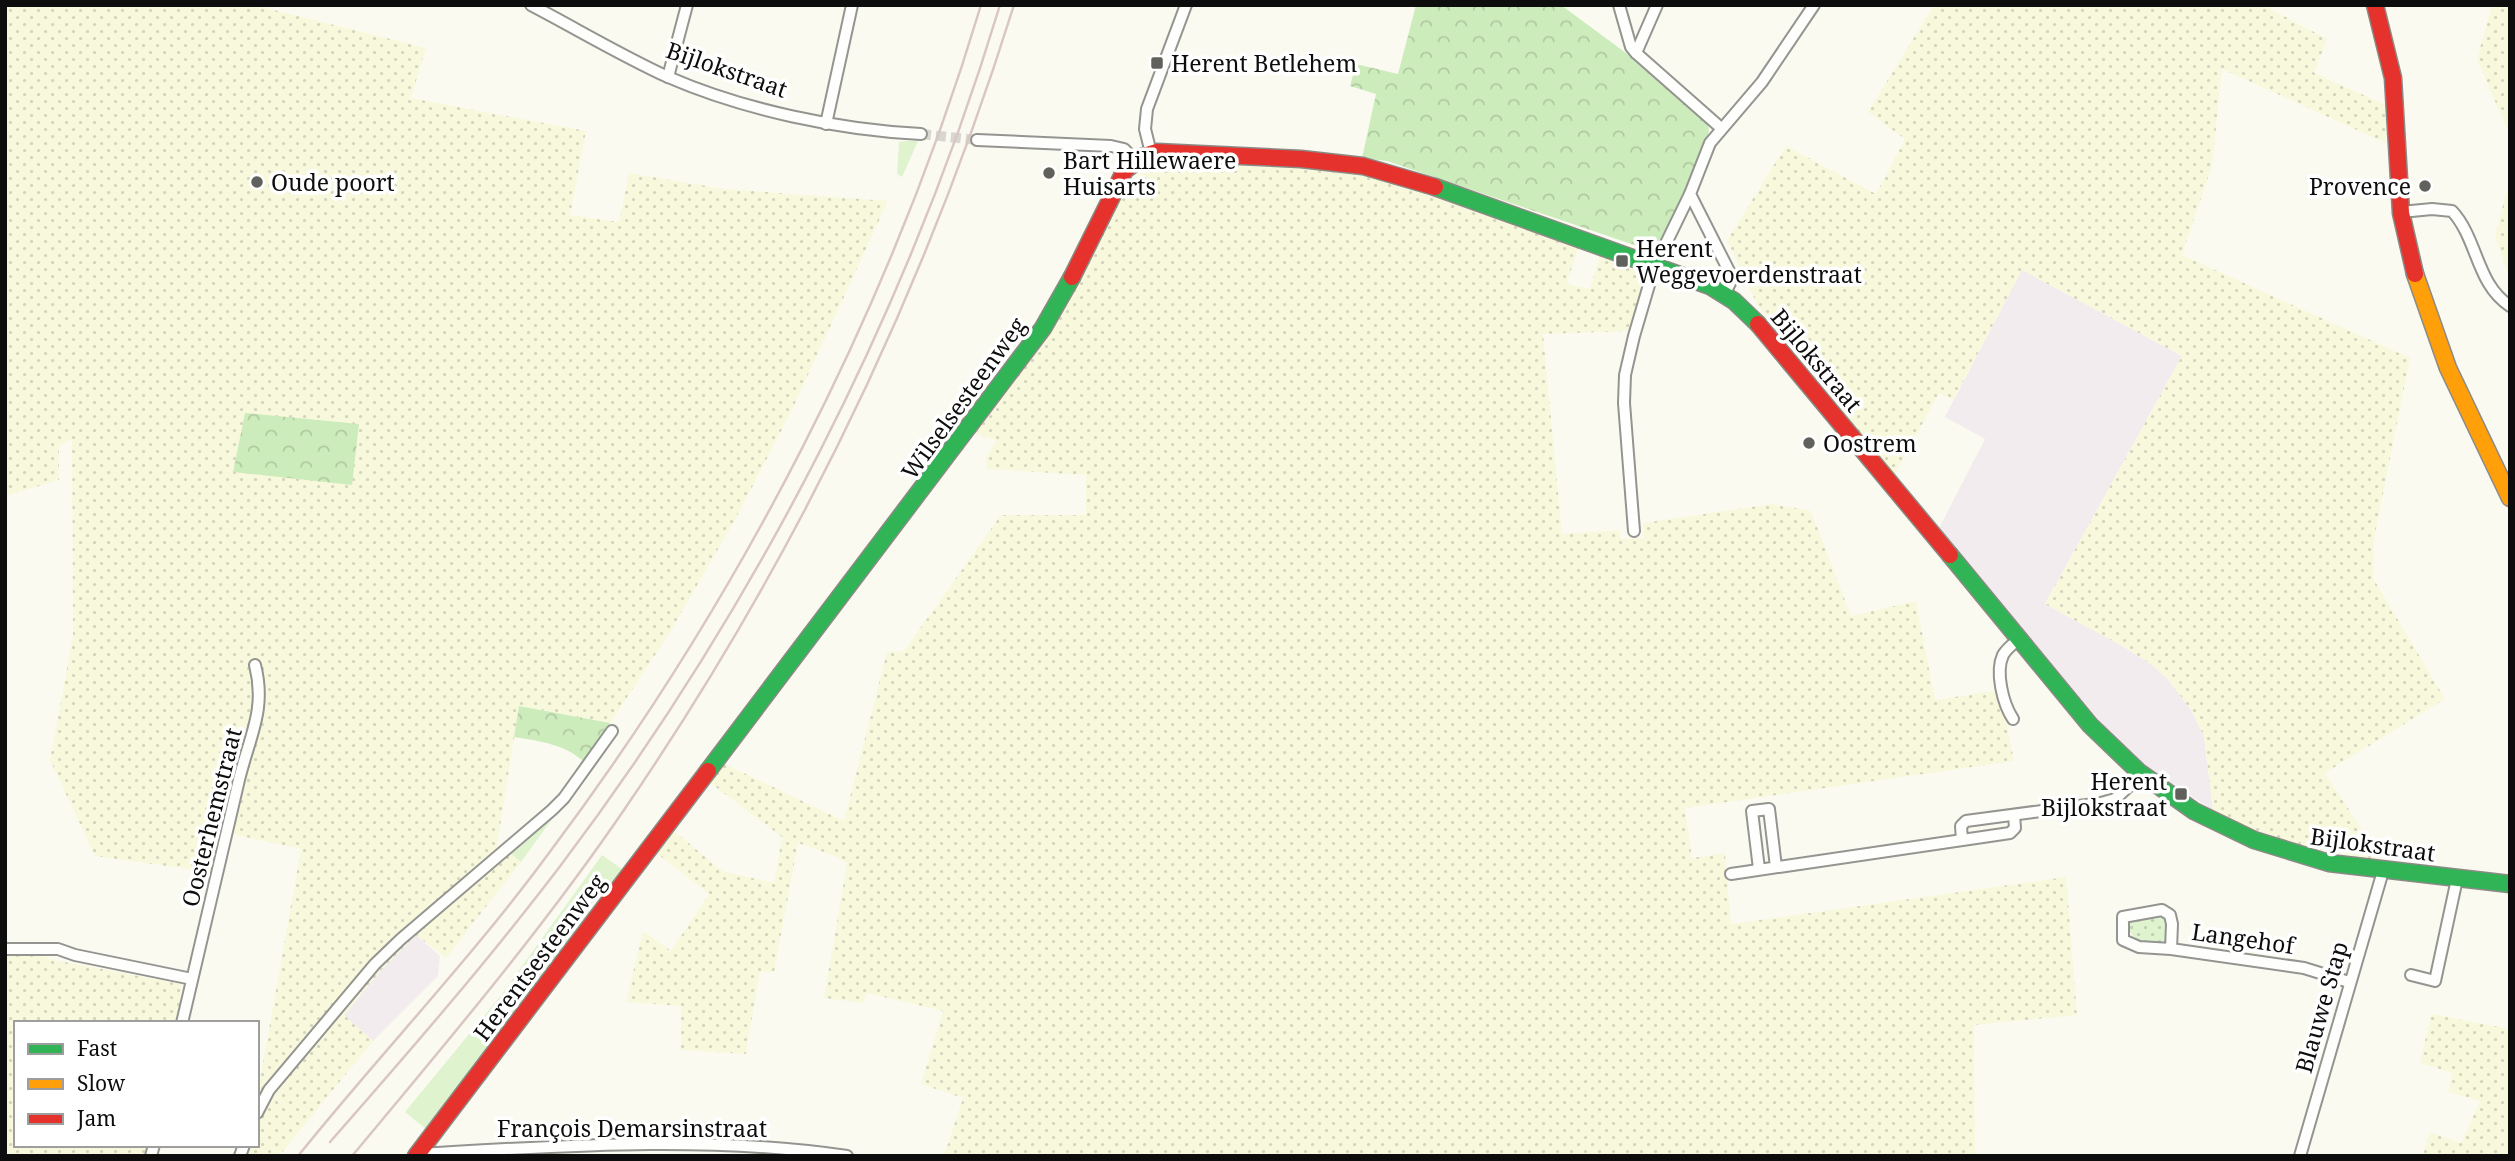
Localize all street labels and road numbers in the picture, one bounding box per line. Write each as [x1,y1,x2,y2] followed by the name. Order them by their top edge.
[662,33,792,105] street label: Bijlokstraat
[1764,301,1870,419] street label: Bijlokstraat
[893,310,1033,486] street label: Wilselsesteenweg
[173,724,249,910] street label: Oosterhemstraat
[2308,819,2438,869] street label: Bijlokstraat
[466,866,613,1047] street label: Herentsesteenweg
[2190,915,2299,961] street label: Langehof
[2287,937,2355,1077] street label: Blauwe Stap
[497,1112,767,1144] street label: François Demarsinstraat

